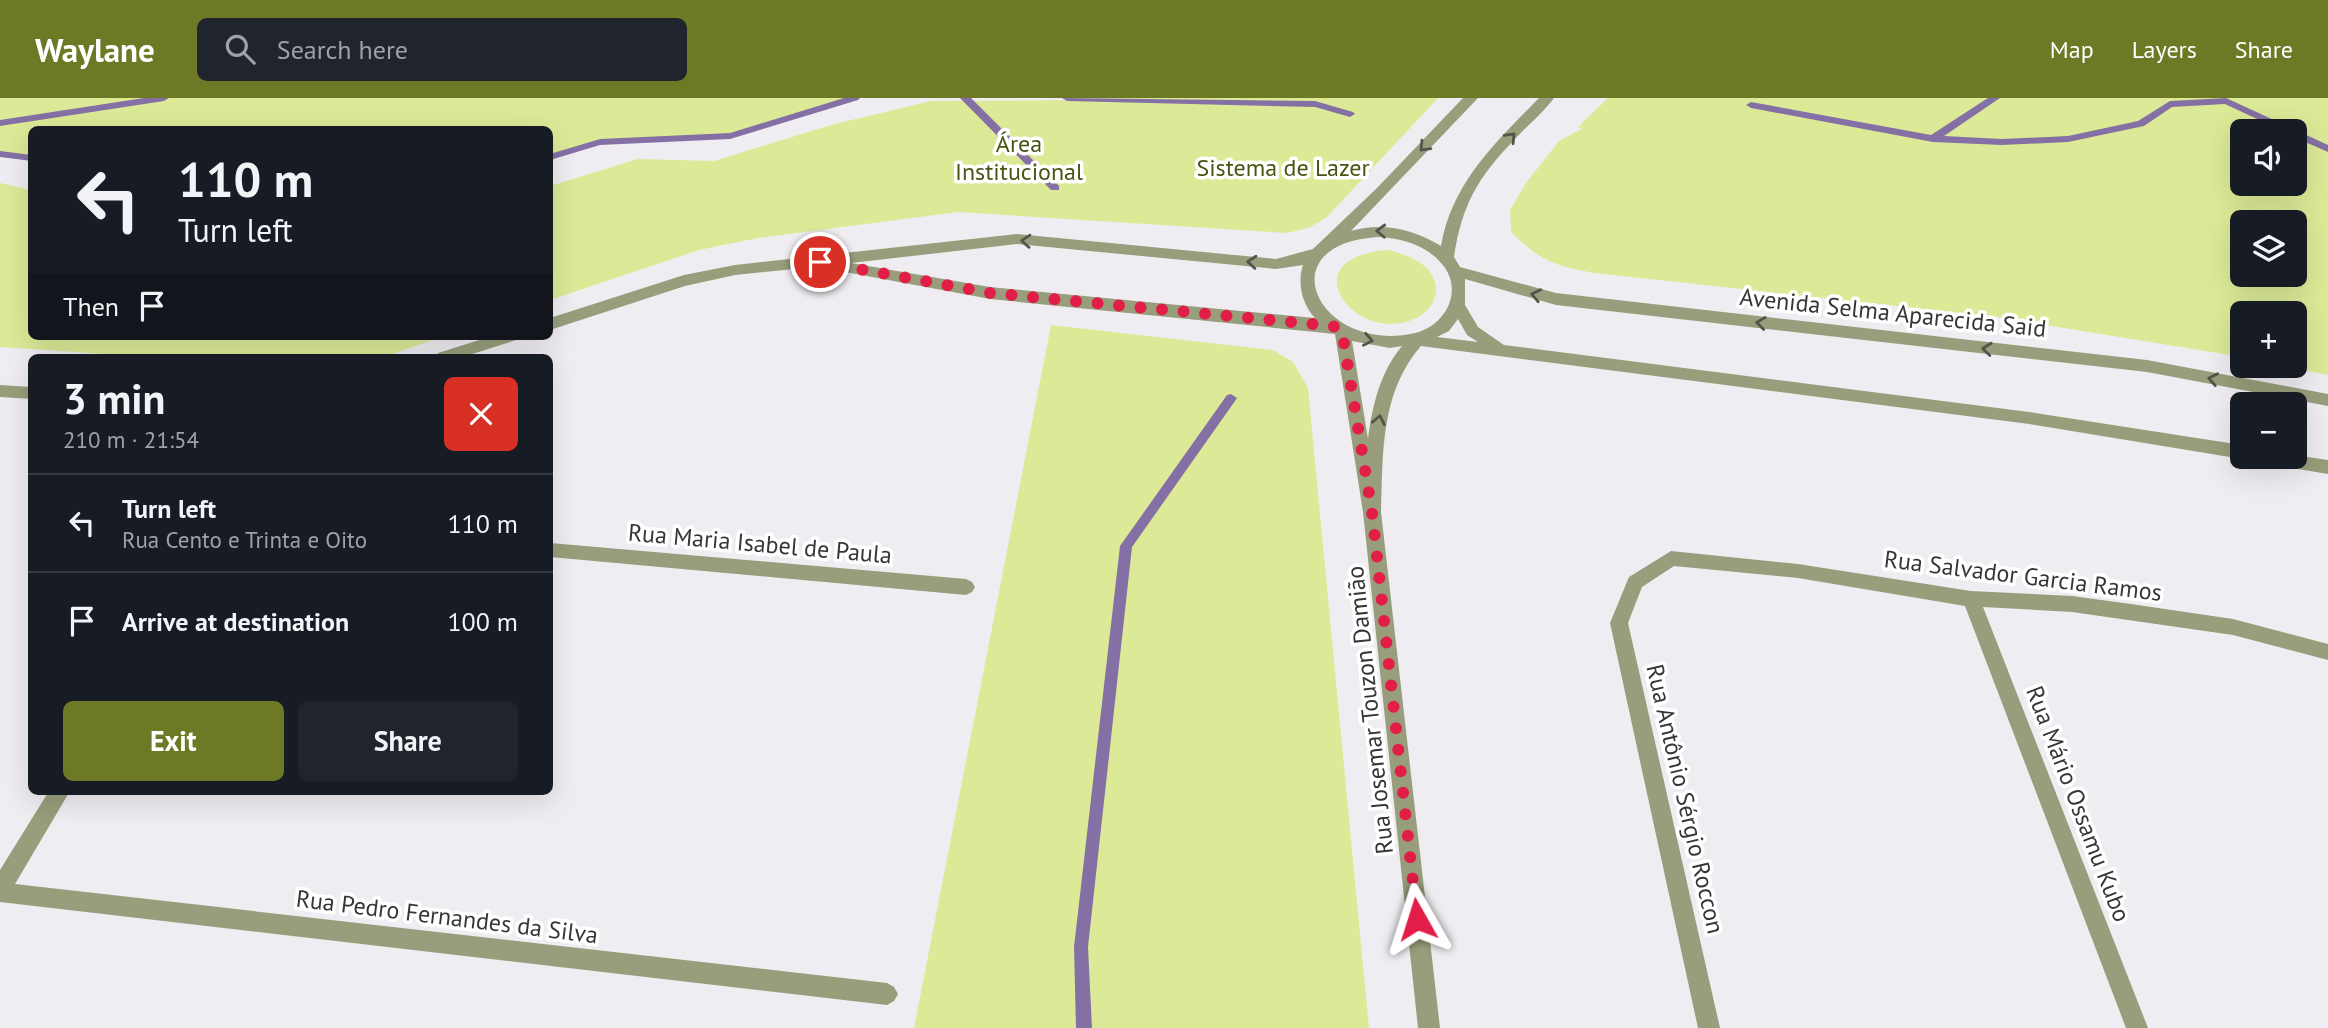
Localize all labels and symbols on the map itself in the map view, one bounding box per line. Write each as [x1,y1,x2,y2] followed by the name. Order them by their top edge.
[955,128,1083,187] park label: Área Institucional
[1503,132,1515,145] one-way arrow
[1420,139,1433,152] one-way arrow
[1196,152,1370,183] park label: Sistema de Lazer
[1376,224,1387,239] one-way arrow
[790,232,850,292] pin
[1020,233,1031,248] one-way arrow
[1246,255,1257,270] one-way arrow
[1738,281,2048,344] street label: Avenida Selma Aparecida Said
[1530,288,1542,303] one-way arrow
[1755,315,1767,330] one-way arrow
[1362,331,1374,346] one-way arrow
[1982,341,1993,356] one-way arrow
[2207,372,2219,387] one-way arrow
[1371,414,1386,426] one-way arrow
[627,517,893,570] street label: Rua Maria Isabel de Paula
[1882,543,2164,608] street label: Rua Salvador Garcia Ramos
[1339,564,1400,856] street label: Rua Josemar Touzon Damião
[1639,661,1732,937] street label: Rua Antônio Sérgio Roccon
[2019,682,2138,926] street label: Rua Mário Ossamu Kubo
[1380,882,1454,956] position arrow
[294,883,600,950] street label: Rua Pedro Fernandes da Silva

